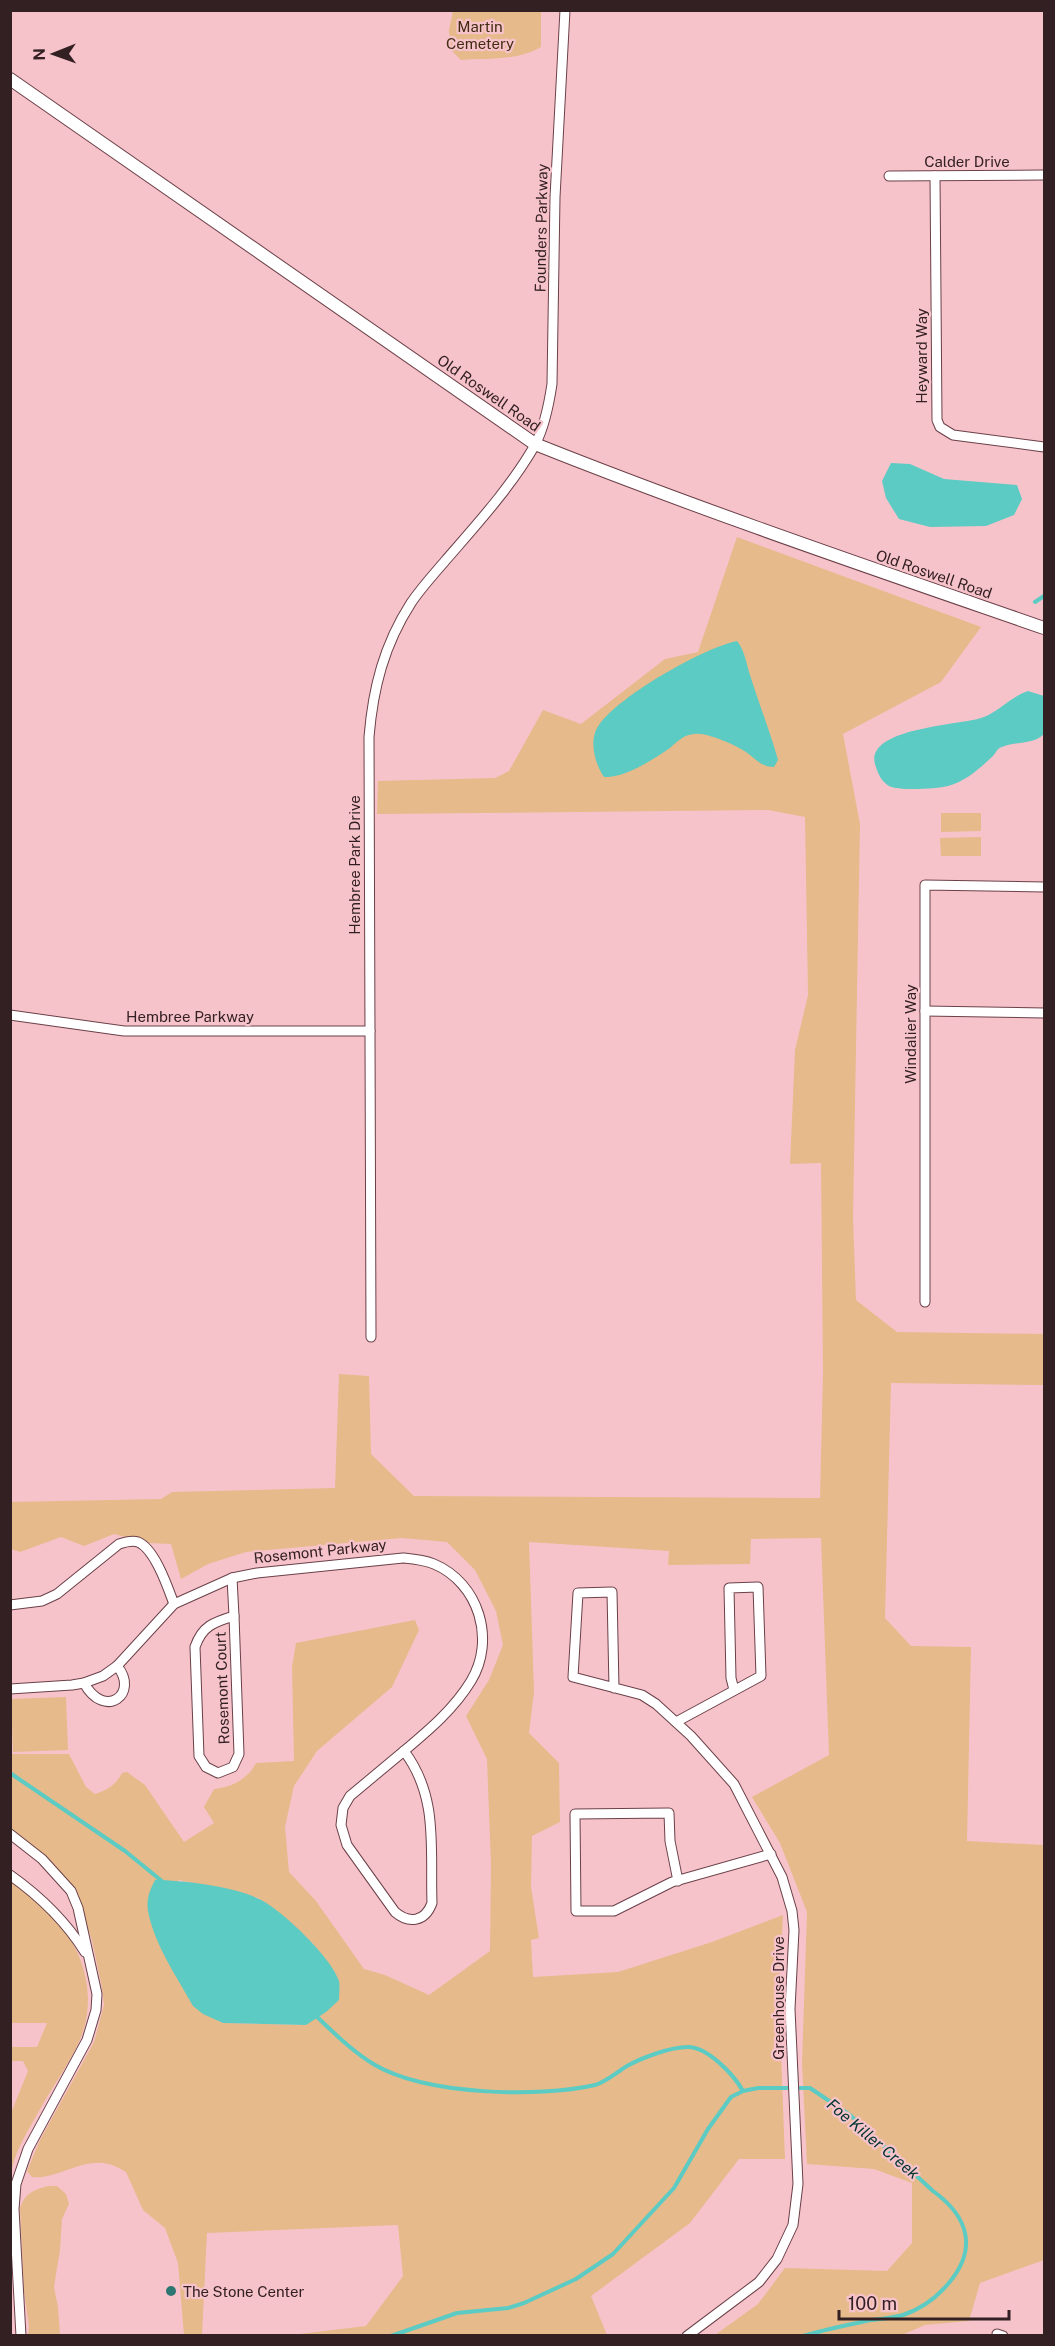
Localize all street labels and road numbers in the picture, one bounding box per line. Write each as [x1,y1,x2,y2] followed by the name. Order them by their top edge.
[924,153,1010,170] street label: Calder Drive
[531,163,551,293] street label: Founders Parkway
[913,308,930,404] street label: Heyward Way
[434,351,544,435] street label: Old Roswell Road
[874,546,994,602] street label: Old Roswell Road
[346,795,363,935] street label: Hembree Park Drive
[902,984,919,1084] street label: Windalier Way
[126,1008,254,1025] street label: Hembree Parkway
[253,1536,387,1566] street label: Rosemont Parkway
[212,1631,232,1745] street label: Rosemont Court
[770,1936,787,2060] street label: Greenhouse Drive

